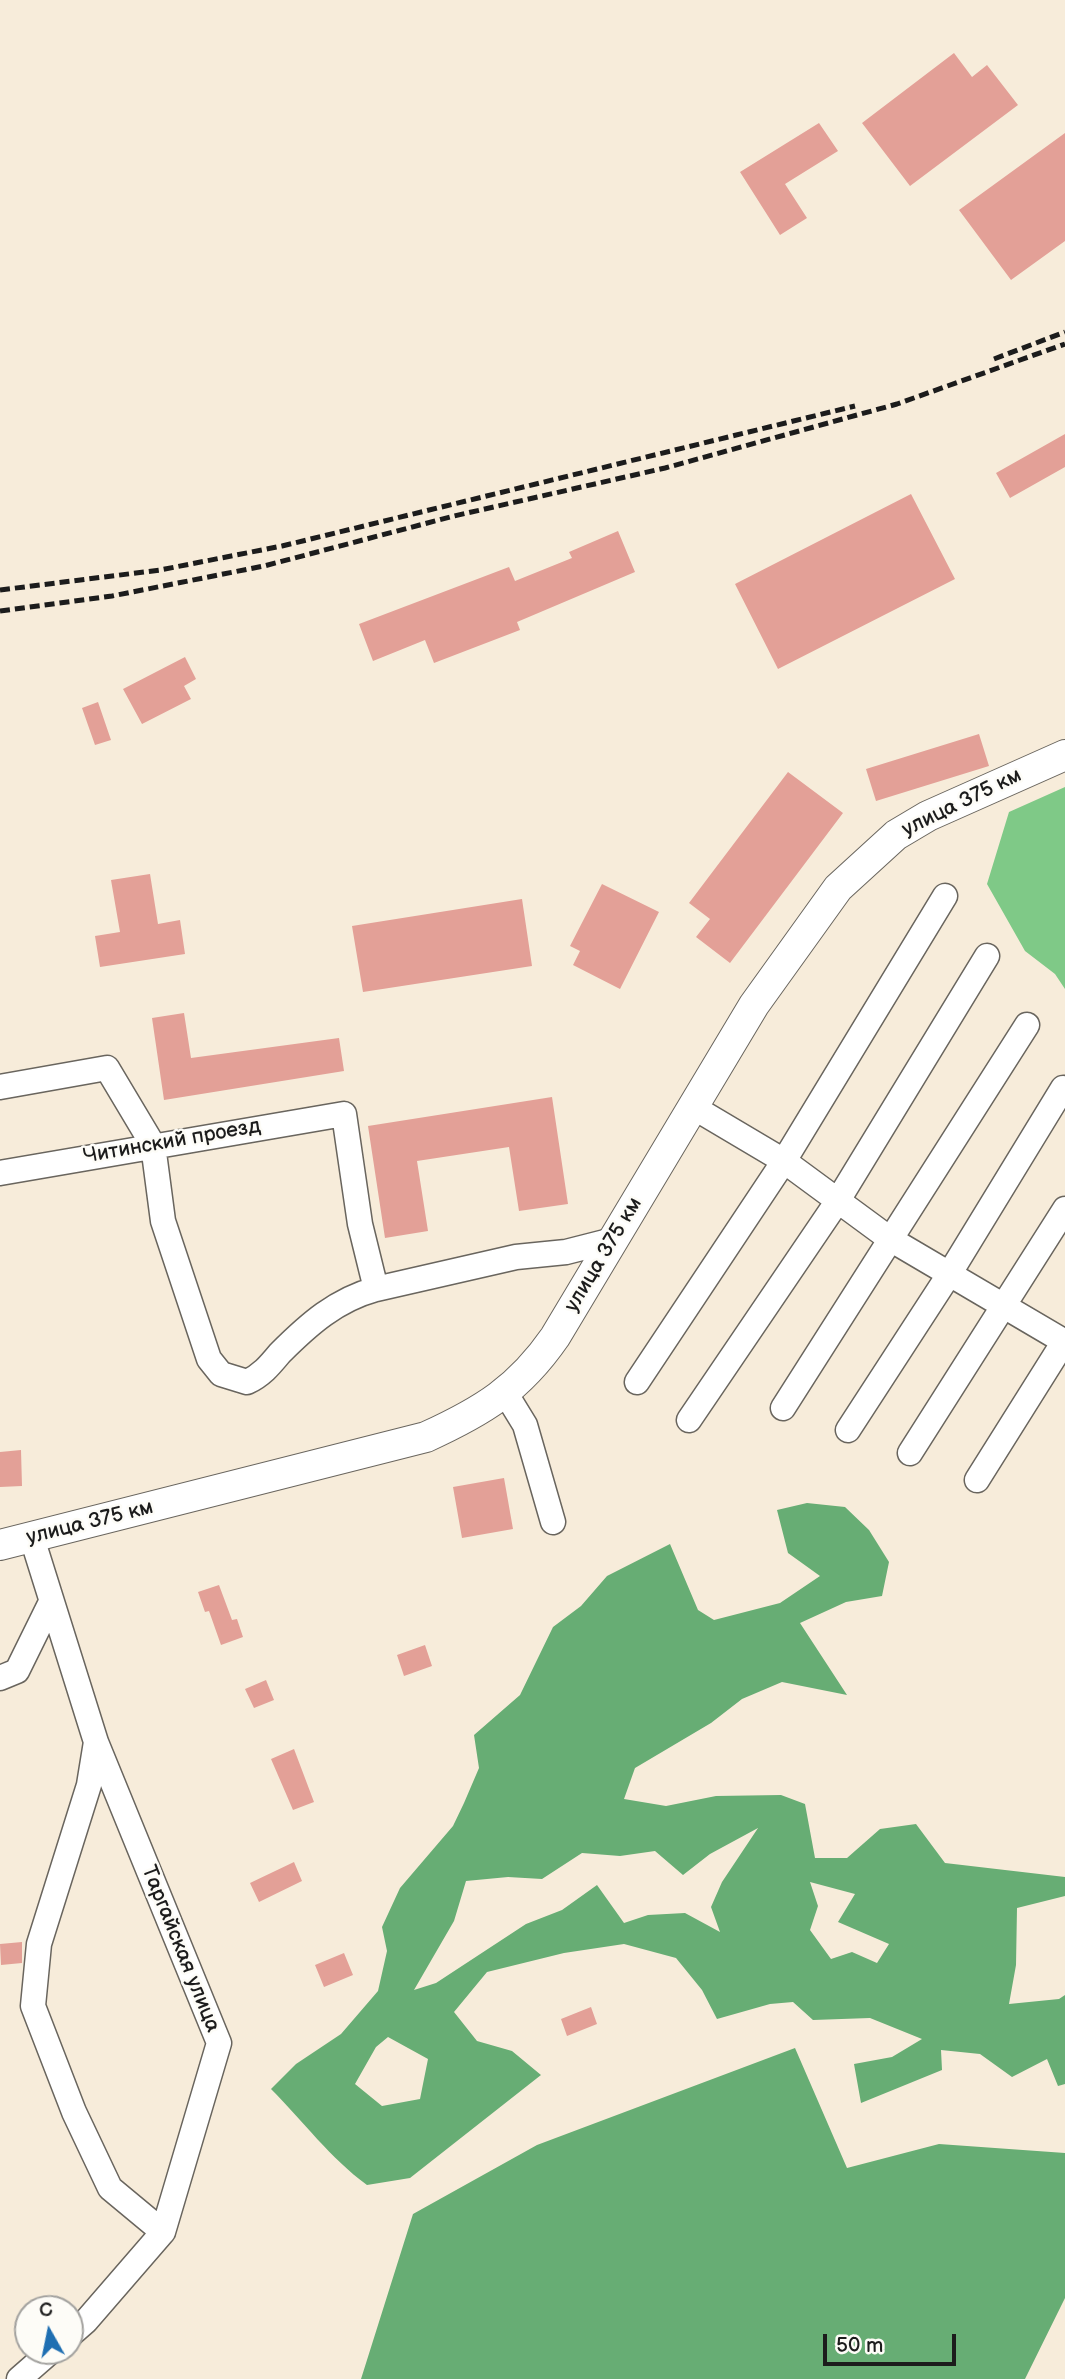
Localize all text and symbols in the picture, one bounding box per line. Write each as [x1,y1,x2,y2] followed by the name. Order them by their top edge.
[898,763,1026,843] street label: улица 375 км
[81,1114,263,1170] street label: Читинский проезд
[560,1193,648,1317] street label: улица 375 км
[24,1495,156,1551] street label: улица 375 км
[135,1862,225,2036] street label: Таргайская улица
[14,2295,84,2365] north arrow
[38,2298,54,2323] text: С
[827,2320,960,2364] scale bar
[836,2333,883,2358] text: 50 m

